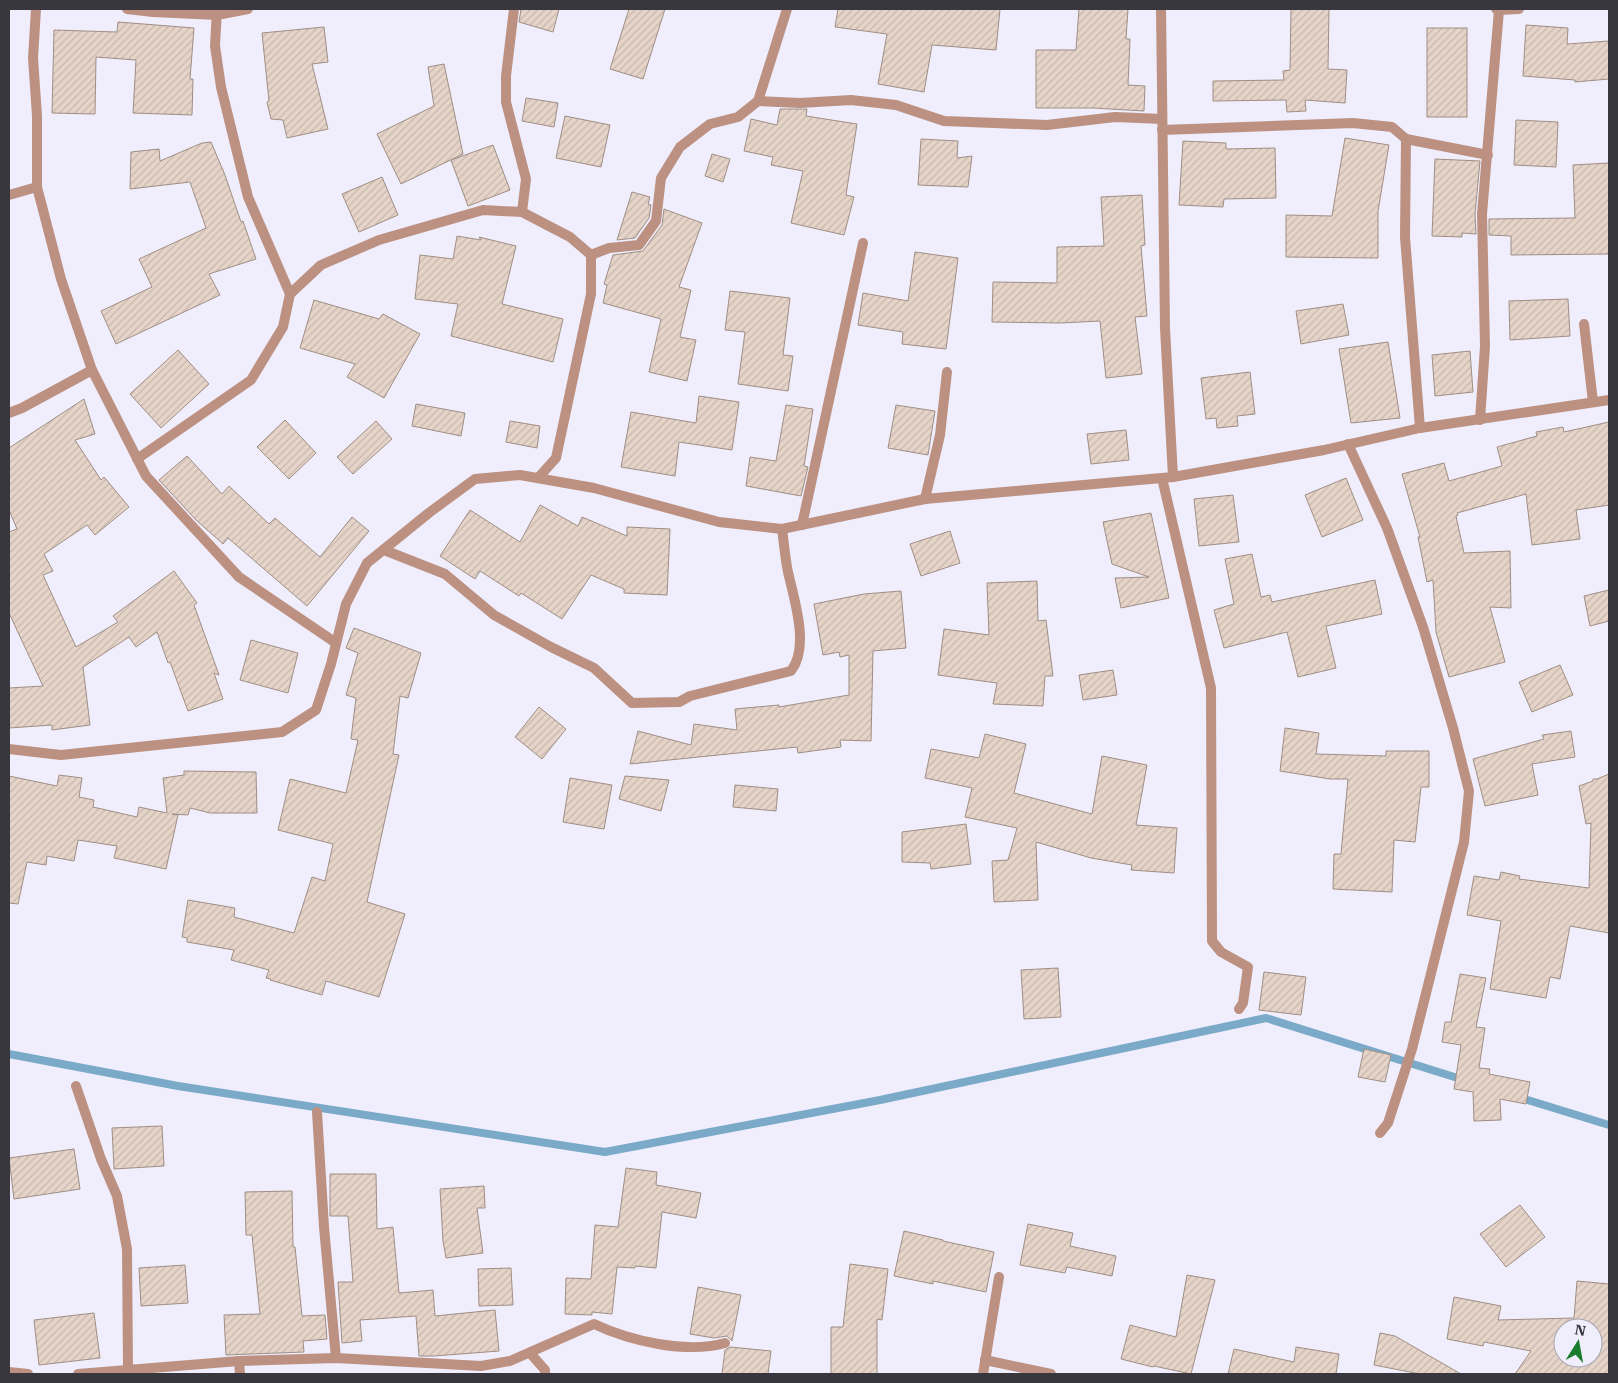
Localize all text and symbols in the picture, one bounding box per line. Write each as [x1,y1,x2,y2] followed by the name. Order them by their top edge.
[1553,1318,1603,1368] north arrow
[1573,1320,1588,1340] text: N

